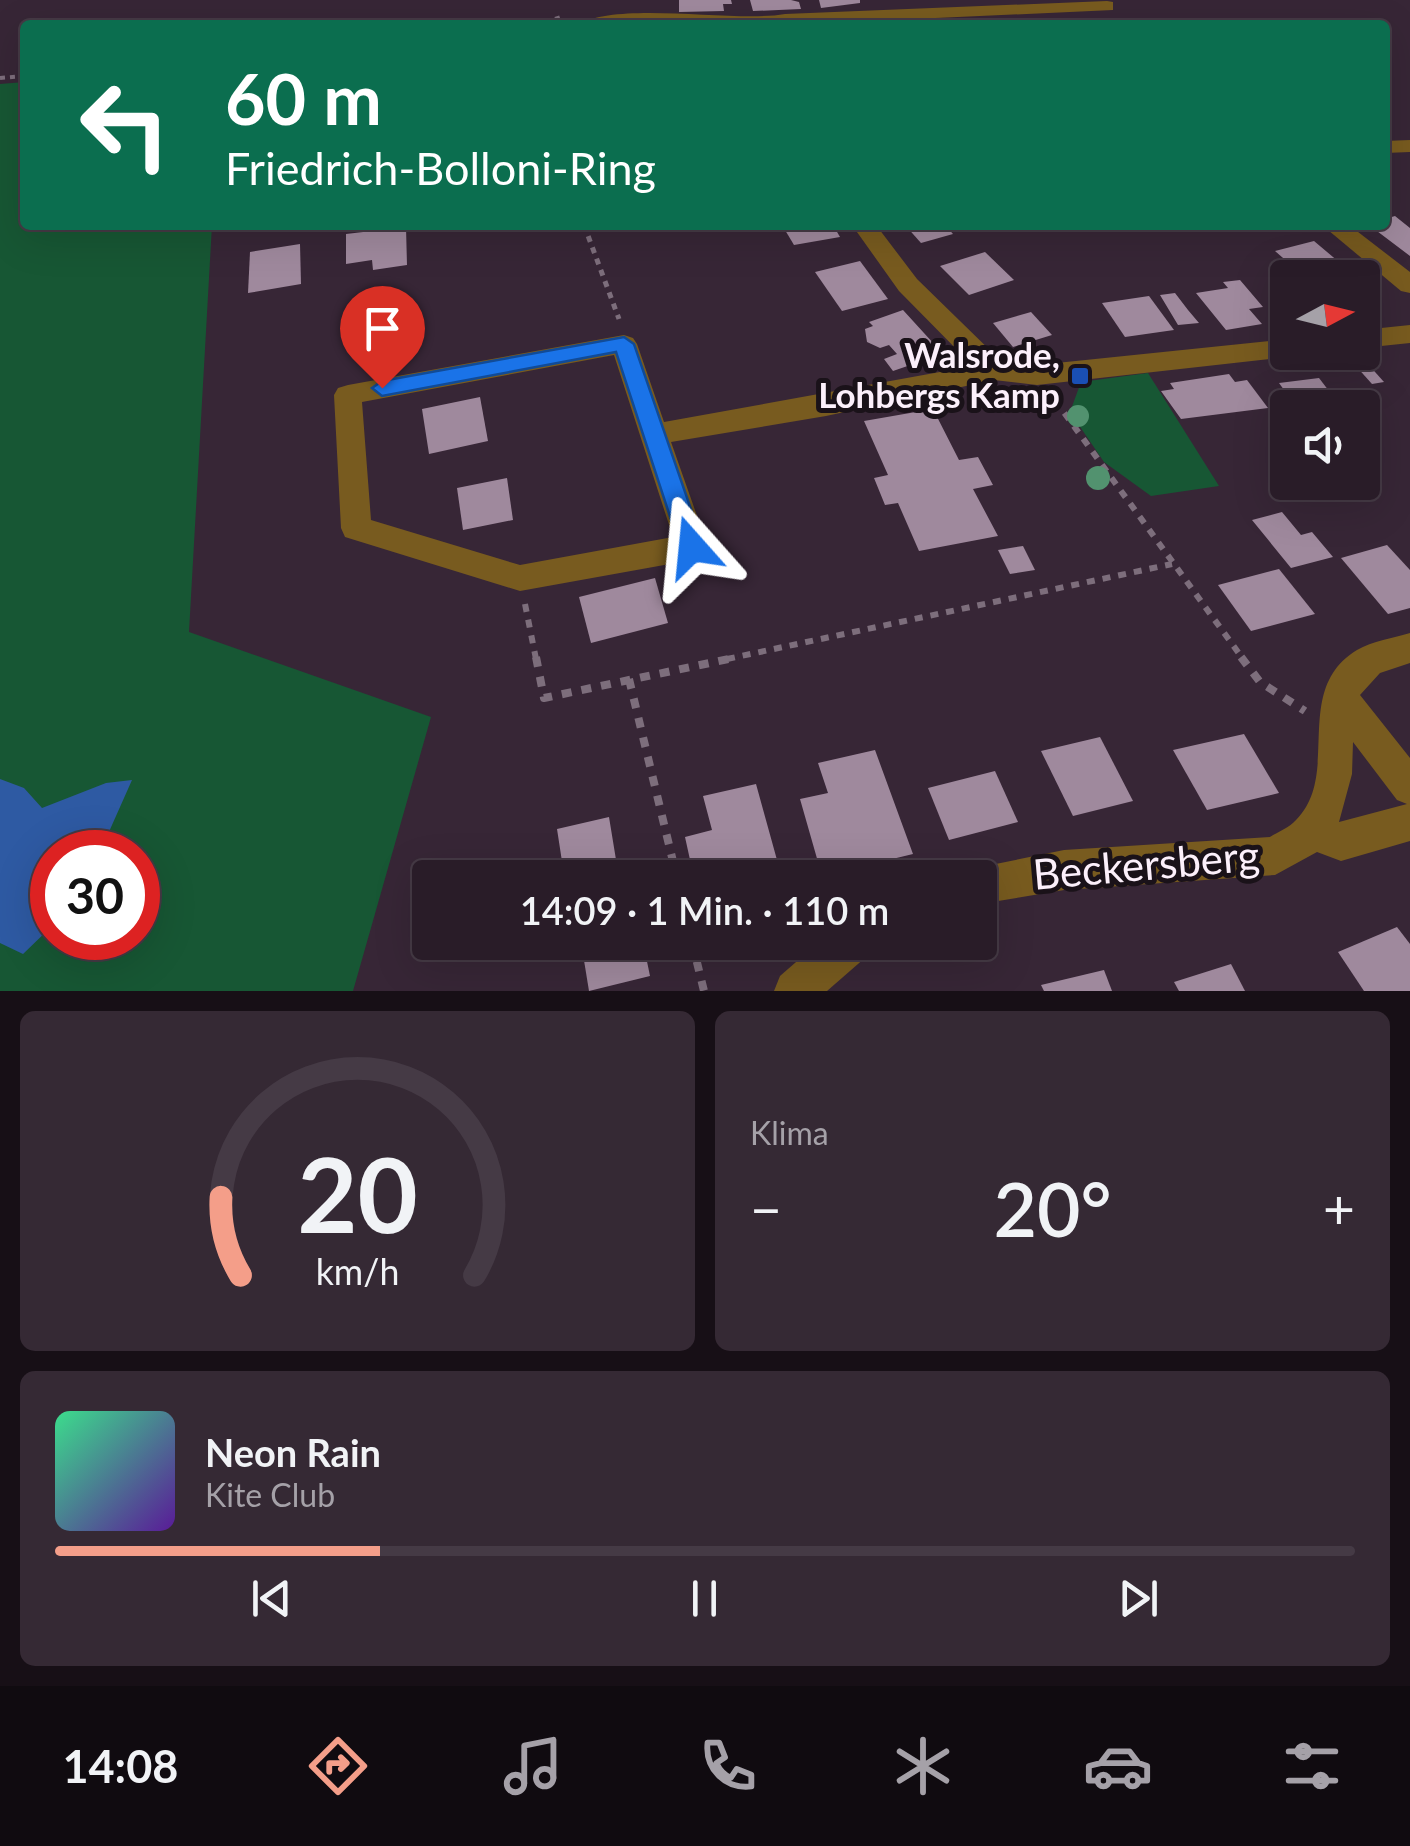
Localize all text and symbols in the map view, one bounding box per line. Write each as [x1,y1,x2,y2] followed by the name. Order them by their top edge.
[225,56,382,140] text: 60 m
[60,60,190,190] icon: left
[225,141,656,195] text: Friedrich-Bolloni-Ring
[1270,260,1380,370] north arrow
[1270,260,1380,500] map controls
[340,286,425,389] pin
[355,301,410,356] icon: arrive
[818,333,1060,415] place label: Walsrode, Lohbergs Kamp
[1069,365,1091,387] marker: Walsrode, Lohbergs Kamp
[1270,390,1380,500] button: sound
[640,495,744,599] position arrow
[1031,829,1261,899] street label: Beckersberg
[30,830,160,960] speed limit sign: 30
[520,887,889,933] text: 14:09 · 1 Min. · 110 m
[750,1113,829,1152] text: Klima
[297,1130,418,1255] text: 20
[993,1163,1112,1253] text: 20°
[750,1175,782,1241] text: −
[1323,1175,1355,1241] text: +
[316,1250,399,1293] text: km/h
[205,1429,381,1475] text: Neon Rain
[205,1475,335,1514] text: Kite Club
[244,1571,299,1626] icon: previous
[677,1571,732,1626] icon: pause
[1111,1571,1166,1626] icon: next
[303,1731,373,1801] icon: directions
[498,1731,568,1801] icon: music
[693,1731,763,1801] icon: phone
[888,1731,958,1801] icon: climate
[1083,1731,1153,1801] icon: car
[1277,1731,1347,1801] icon: filters
[62,1739,178,1793] text: 14:08

